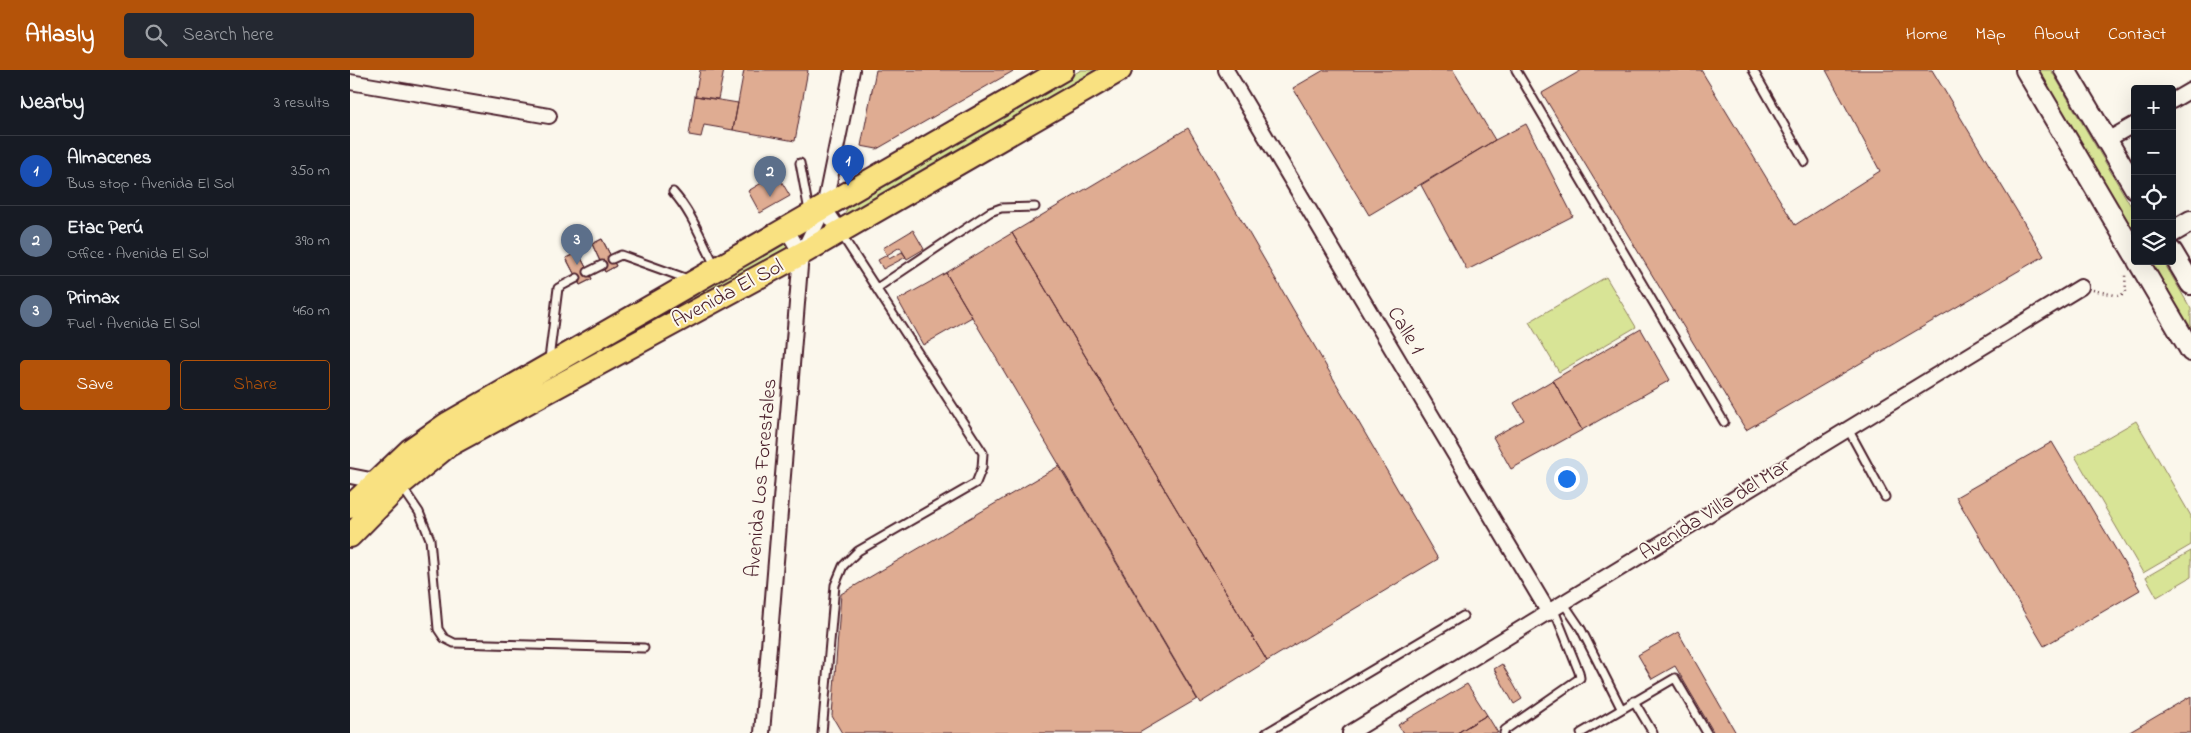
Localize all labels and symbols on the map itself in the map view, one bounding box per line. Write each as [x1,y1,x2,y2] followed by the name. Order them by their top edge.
[832,145,864,186] pin: 1
[754,156,786,197] pin: 2
[561,224,593,265] pin: 3
[667,252,789,336] street label: Avenida El Sol
[1379,301,1431,361] street label: Calle 1
[738,377,786,579] street label: Avenida Los Forestales
[1634,451,1797,568] street label: Avenida Villa del Mar
[1554,466,1580,492] your location

